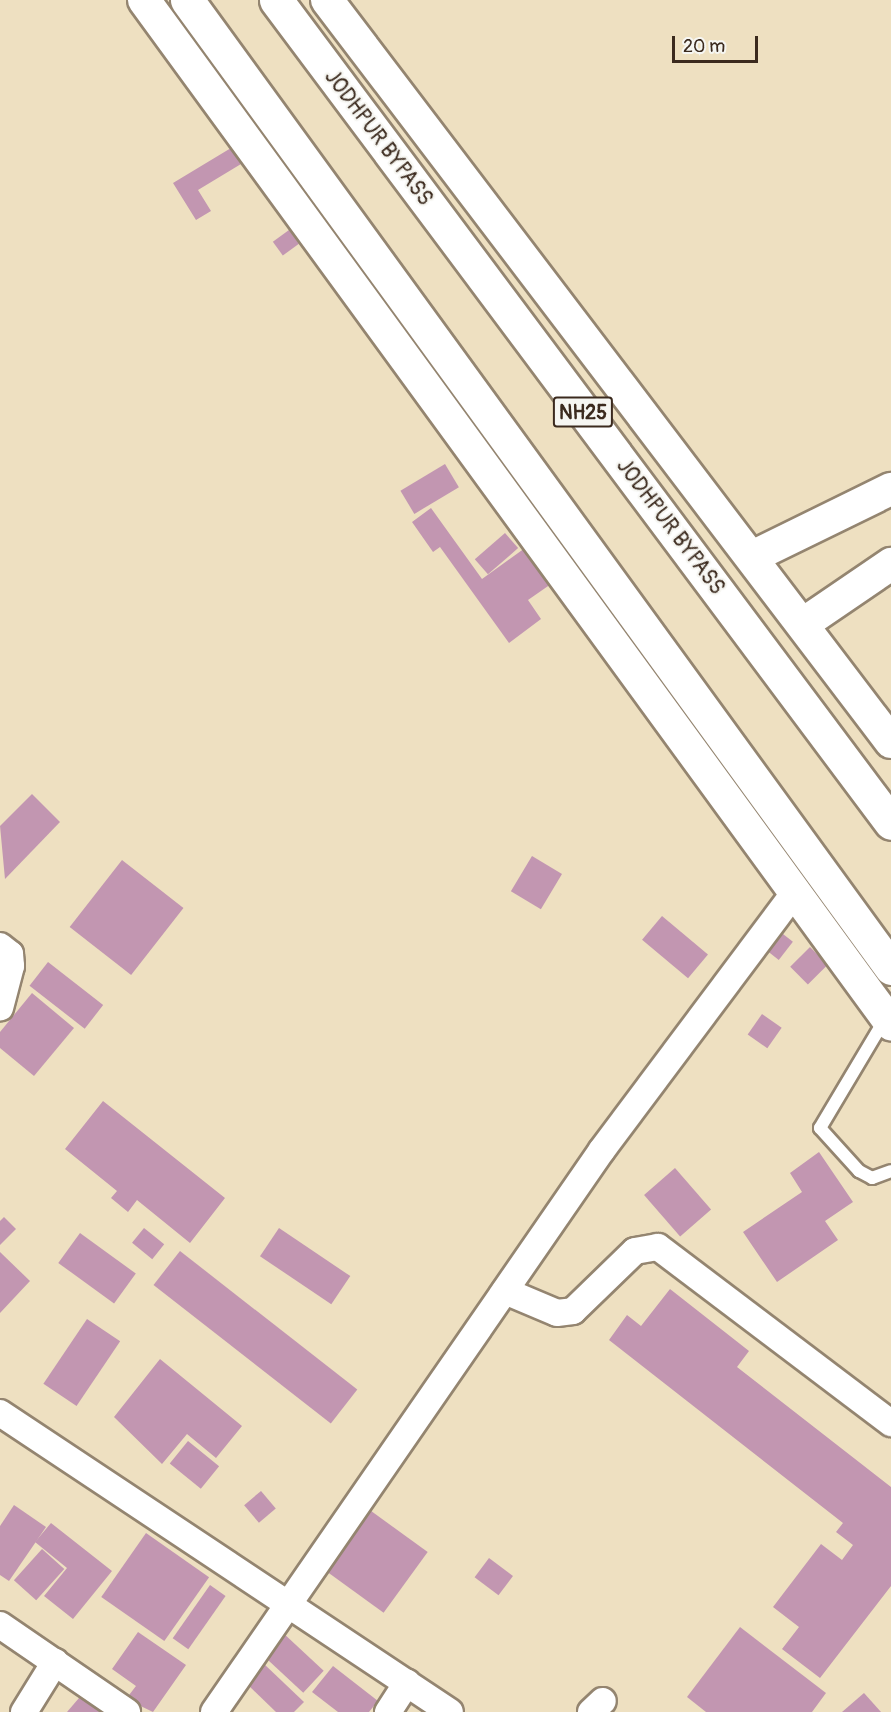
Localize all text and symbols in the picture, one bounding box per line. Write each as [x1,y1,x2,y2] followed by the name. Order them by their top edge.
[675,24,760,62] scale bar
[683,35,725,58] text: 20 m
[319,65,437,211] street label: JODHPUR BYPASS
[552,395,614,429] road number: NH25
[611,454,729,600] street label: JODHPUR BYPASS

